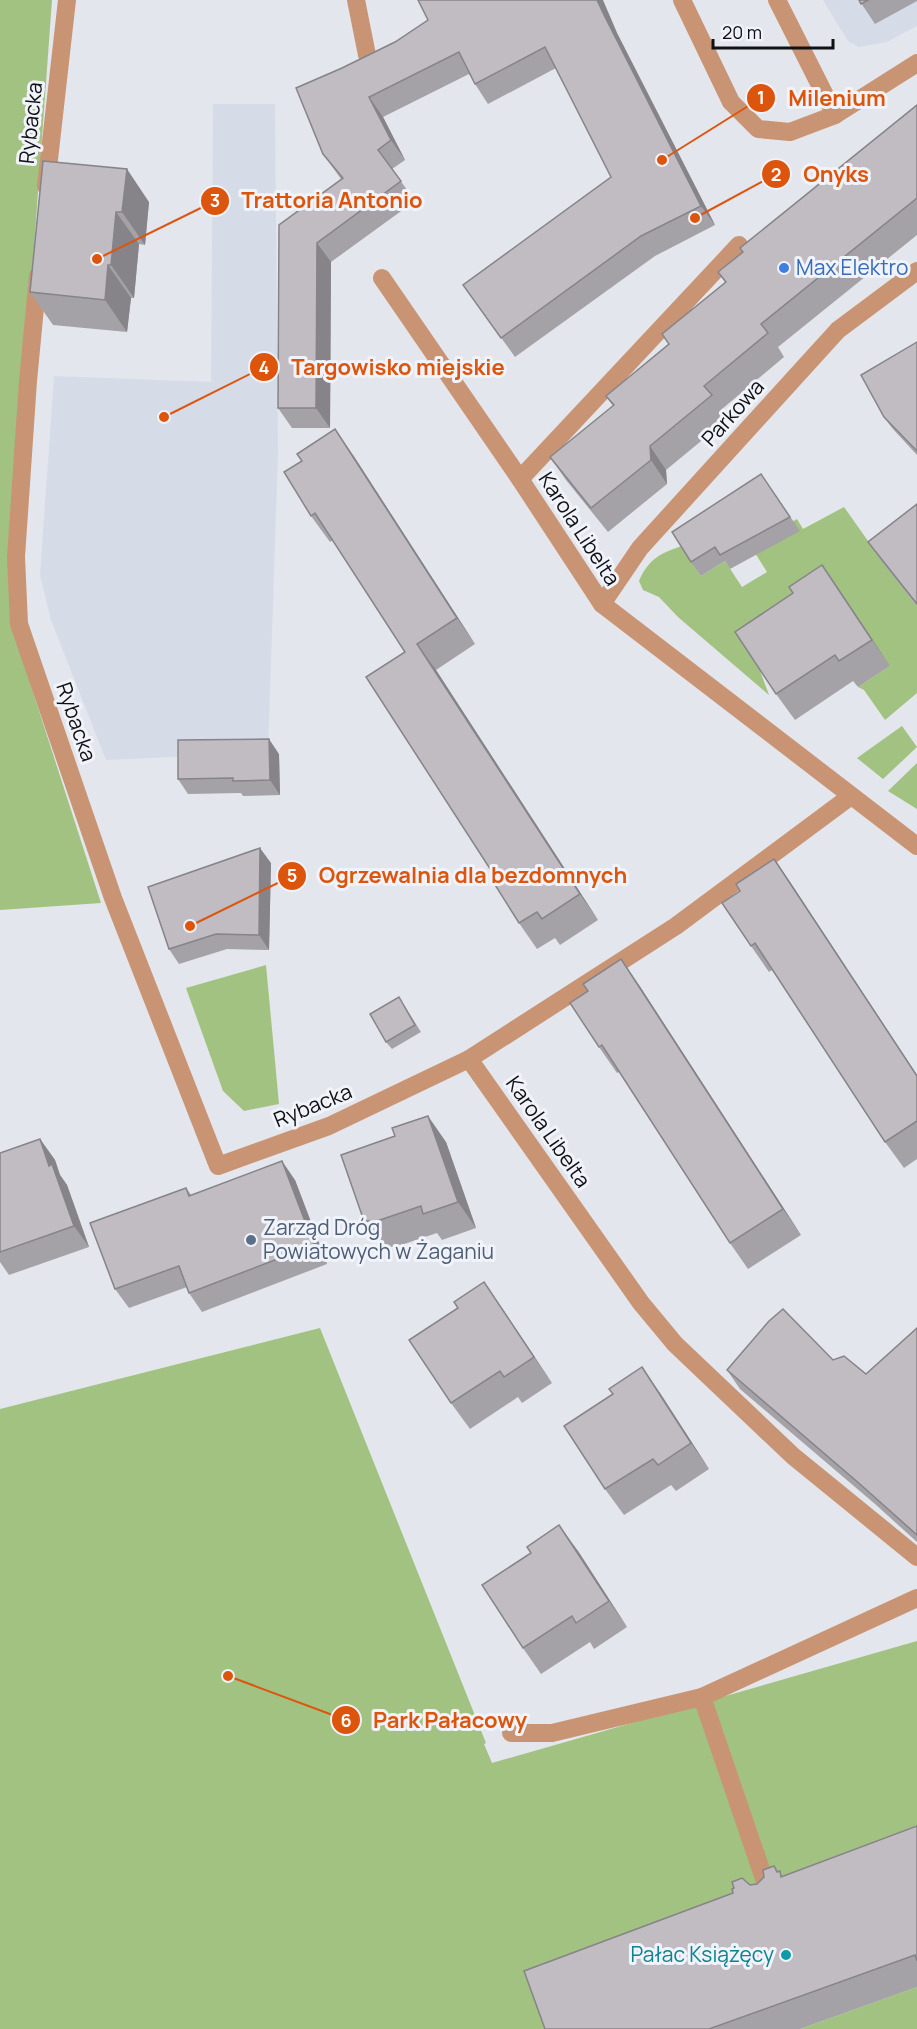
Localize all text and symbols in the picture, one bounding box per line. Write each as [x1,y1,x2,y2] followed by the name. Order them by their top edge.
[713,12,833,50] scale bar
[722,20,762,44] text: 20 m
[746,78,898,118] callout: Milenium
[12,81,48,165] street label: Rybacka
[788,83,886,113] text: Milenium
[757,85,765,109] text: 1
[761,154,881,194] callout: Onyks
[803,159,869,189] text: Onyks
[771,162,781,186] text: 2
[200,181,435,221] callout: Trattoria Antonio
[241,185,423,215] text: Trattoria Antonio
[210,188,220,212] text: 3
[796,253,908,281] place label: Max Elektro
[777,261,791,275] marker: Max Elektro
[249,347,517,387] callout: Targowisko miejskie
[291,352,505,382] text: Targowisko miejskie
[259,355,270,379] text: 4
[695,373,770,452] street label: Parkowa
[533,466,627,591] street label: Karola Libelta
[50,678,104,765] street label: Rybacka
[277,856,639,896] callout: Ogrzewalnia dla bezdomnych
[319,860,627,890] text: Ogrzewalnia dla bezdomnych
[287,863,297,887] text: 5
[500,1070,598,1193] street label: Karola Libelta
[269,1077,356,1133] street label: Rybacka
[263,1213,494,1265] place label: Zarząd Dróg Powiatowych w Żaganiu
[244,1233,258,1247] marker: Zarząd Dróg Powiatowych w Żaganiu
[331,1700,539,1740] callout: Park Pałacowy
[373,1705,528,1735] text: Park Pałacowy
[340,1708,352,1732] text: 6
[630,1940,774,1968] place label: Pałac Książęcy
[779,1948,793,1962] marker: Pałac Książęcy

